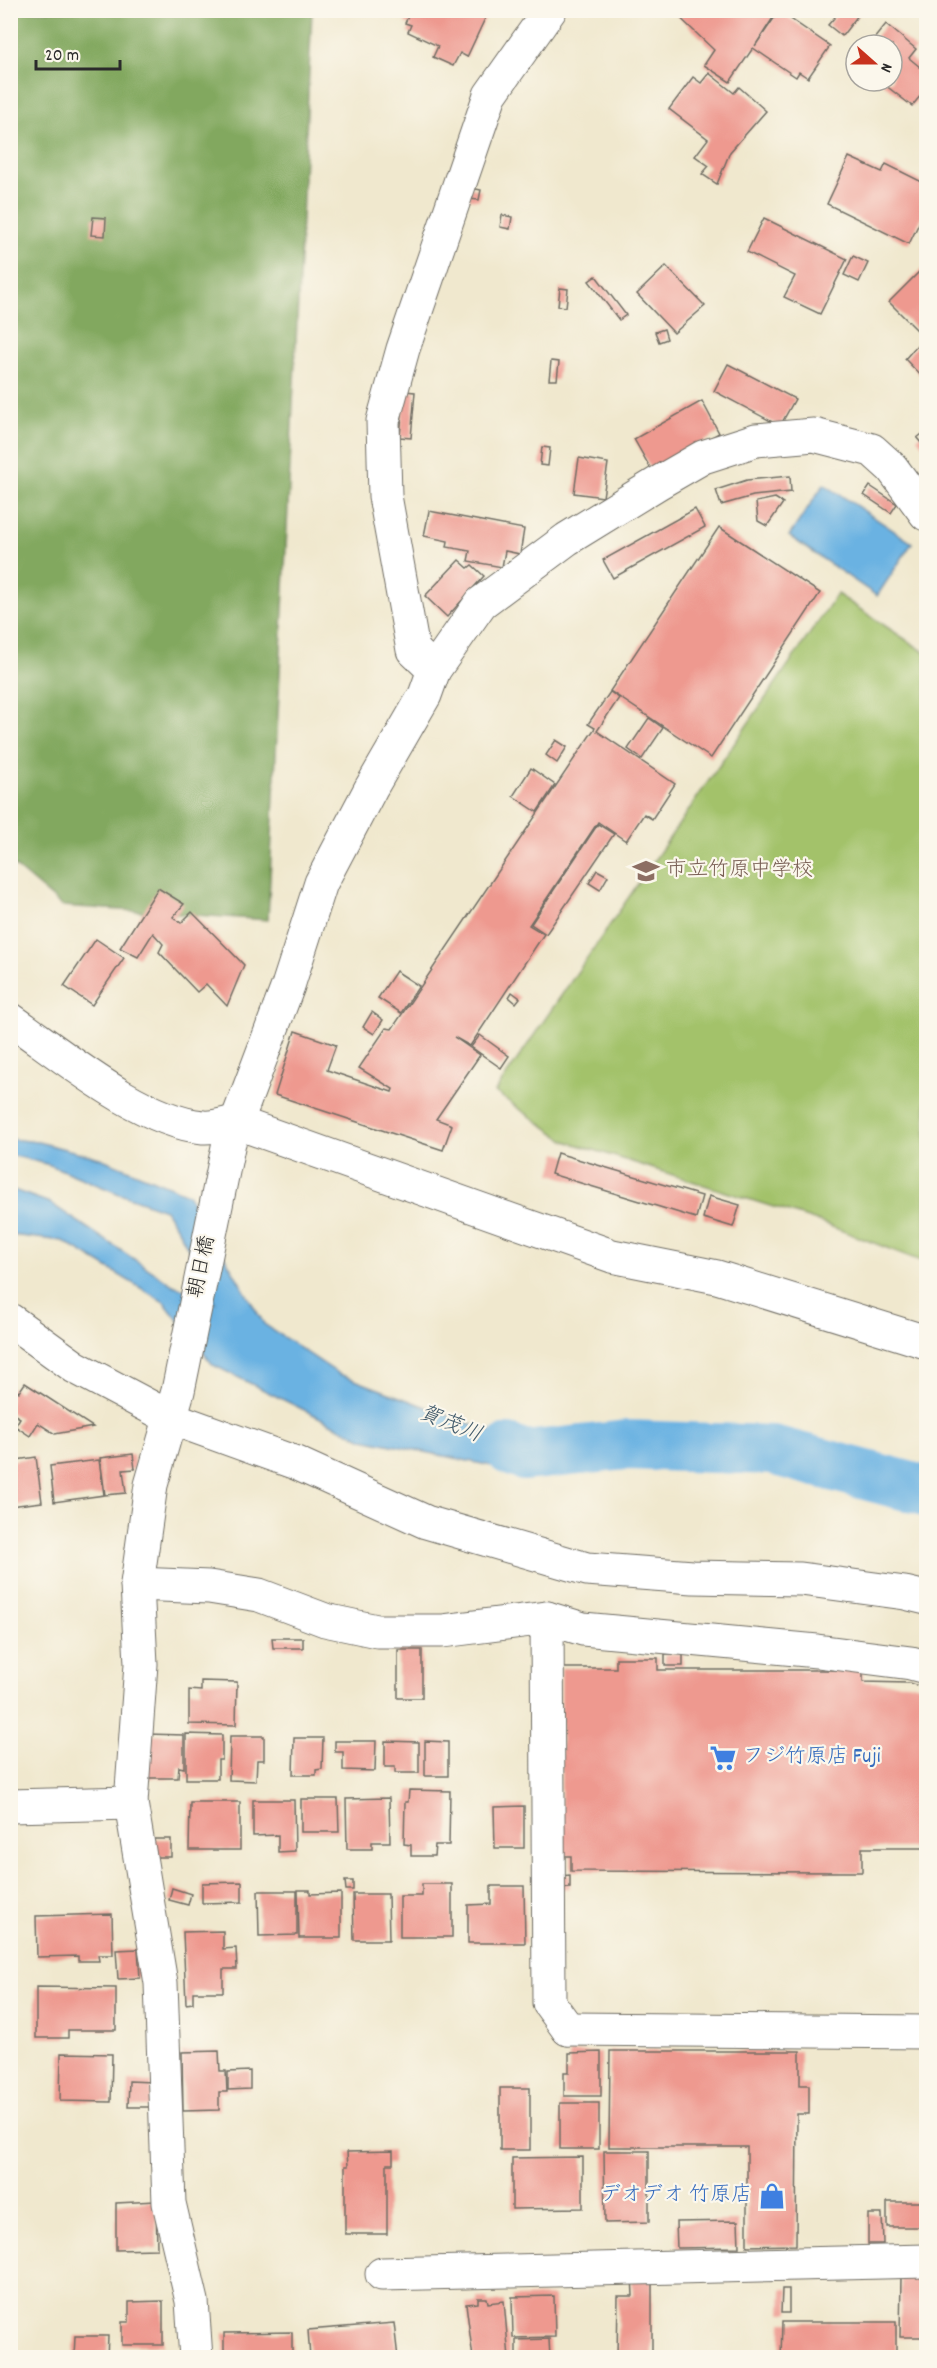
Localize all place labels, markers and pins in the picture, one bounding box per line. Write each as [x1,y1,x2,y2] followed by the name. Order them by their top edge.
[631,856,661,886] school or university icon: 市立竹原中学校
[666,856,813,886] place label: 市立竹原中学校
[708,1743,738,1773] supermarket icon: フジ竹原店 Fuji
[743,1743,881,1773] place label: フジ竹原店 Fuji
[600,2181,752,2211] place label: デオデオ 竹原店
[757,2181,787,2211] shop icon: デオデオ 竹原店

